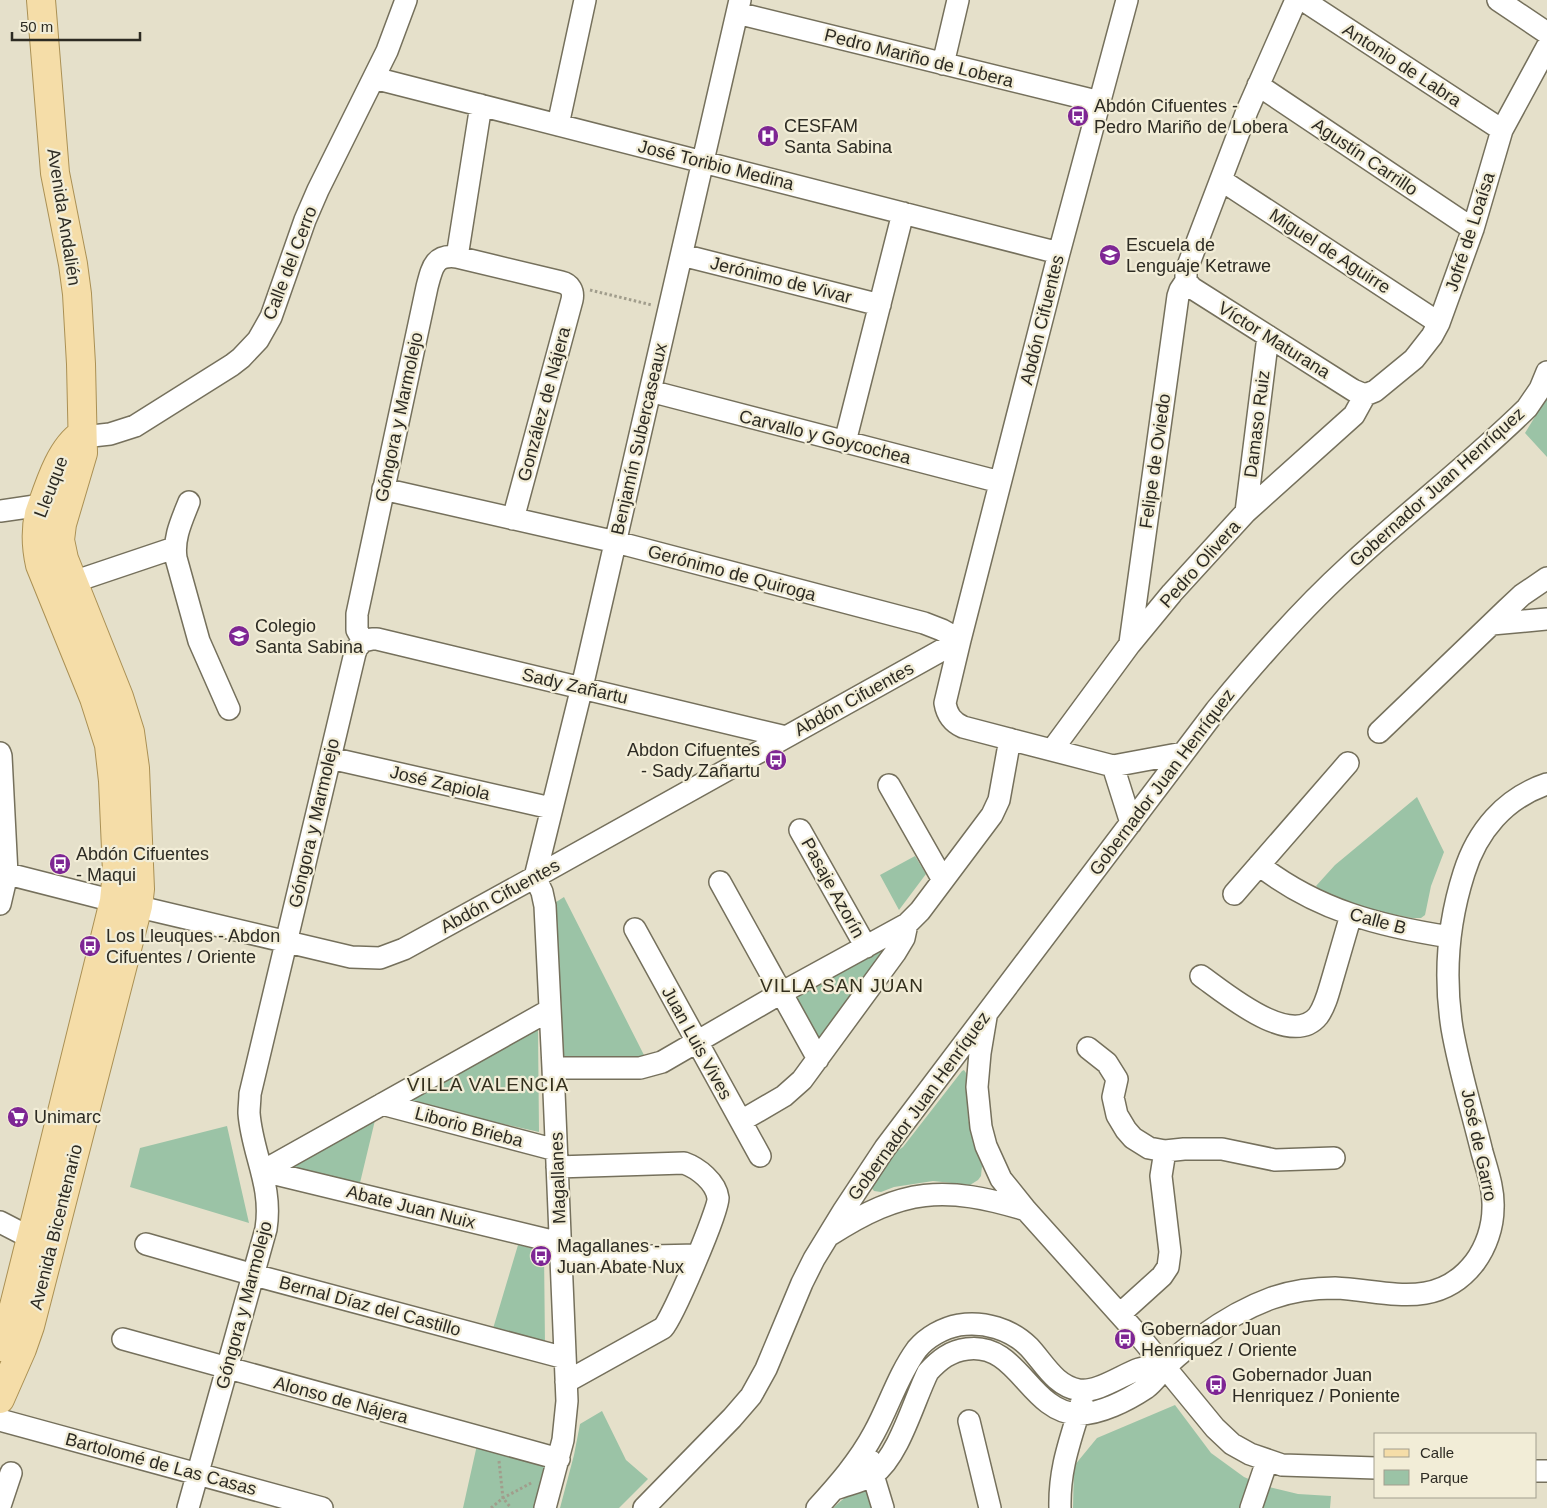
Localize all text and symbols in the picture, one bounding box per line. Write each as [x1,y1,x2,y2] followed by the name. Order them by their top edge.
[12,10,140,42] scale bar
[20,18,53,35] text: 50 m
[1339,19,1466,111] street label: Antonio de Labra
[822,25,1017,91] street label: Pedro Mariño de Lobera
[1094,96,1289,137] place label: Abdón Cifuentes - Pedro Mariño de Lobera
[1066,104,1090,128] bus stop icon: Abdón Cifuentes - Pedro Mariño de Lobera
[1308,114,1422,200] street label: Agustín Carrillo
[784,116,893,157] place label: CESFAM Santa Sabina
[756,124,780,148] hospital icon: CESFAM Santa Sabina
[636,136,797,194] street label: José Toribio Medina
[43,147,85,287] street label: Avenida Andalién
[1441,169,1499,294] street label: Jofré de Loaísa
[259,203,321,323] street label: Calle del Cerro
[1266,204,1394,298] street label: Miguel de Aguirre
[1126,235,1271,276] place label: Escuela de Lenguaje Ketrawe
[1098,243,1122,267] school or university icon: Escuela de Lenguaje Ketrawe
[708,253,854,307] street label: Jerónimo de Vivar
[1016,253,1068,387] street label: Abdón Cifuentes
[1214,298,1334,383] street label: Víctor Maturana
[514,324,575,483] street label: González de Nájera
[371,330,427,504] street label: Góngora y Marmolejo
[607,341,671,537] street label: Benjamín Subercaseaux
[1240,369,1274,479] street label: Damaso Ruiz
[1136,392,1174,530] street label: Felipe de Oviedo
[1346,403,1528,571] street label: Gobernador Juan Henríquez
[737,406,914,468] street label: Carvallo y Goycochea
[30,454,72,520] street label: Lleuque
[1156,516,1245,612] street label: Pedro Olivera
[646,541,819,605] street label: Gerónimo de Quiroga
[255,616,364,657] place label: Colegio Santa Sabina
[227,624,251,648] school or university icon: Colegio Santa Sabina
[791,658,917,740] street label: Abdón Cifuentes
[520,664,630,708] street label: Sady Zañartu
[1085,685,1239,879] street label: Gobernador Juan Henríquez
[285,736,343,910] street label: Góngora y Marmolejo
[627,740,760,781] place label: Abdon Cifuentes - Sady Zañartu
[764,748,788,772] bus stop icon: Abdon Cifuentes - Sady Zañartu
[388,762,493,804] street label: José Zapiola
[797,835,869,941] street label: Pasaje Azorín
[76,844,209,885] place label: Abdón Cifuentes - Maqui
[48,852,72,876] bus stop icon: Abdón Cifuentes - Maqui
[437,855,563,937] street label: Abdón Cifuentes
[1347,904,1409,938] street label: Calle B
[106,926,280,967] place label: Los Lleuques - Abdon Cifuentes / Oriente
[78,934,102,958] bus stop icon: Los Lleuques - Abdon Cifuentes / Oriente
[760,975,924,996] district label: VILLA SAN JUAN
[658,983,736,1103] street label: Juan Luis Vives
[844,1008,994,1204] street label: Gobernador Juan Henríquez
[407,1074,569,1095] district label: VILLA VALENCIA
[1457,1087,1501,1203] street label: José de Garro
[413,1103,526,1151] street label: Liborio Brieba
[6,1105,30,1129] supermarket icon: Unimarc
[34,1107,101,1127] place label: Unimarc
[546,1132,570,1224] street label: Magallanes
[26,1142,86,1312] street label: Avenida Bicentenario
[344,1181,478,1233] street label: Abate Juan Nuix
[212,1219,276,1391] street label: Góngora y Marmolejo
[557,1236,684,1277] place label: Magallanes - Juan Abate Nux
[529,1244,553,1268] bus stop icon: Magallanes - Juan Abate Nux
[277,1272,463,1340] street label: Bernal Díaz del Castillo
[1141,1319,1297,1360] place label: Gobernador Juan Henriquez / Oriente
[1113,1327,1137,1351] bus stop icon: Gobernador Juan Henriquez / Oriente
[1232,1365,1400,1406] place label: Gobernador Juan Henriquez / Poniente
[272,1372,411,1428] street label: Alonso de Nájera
[1204,1373,1228,1397] bus stop icon: Gobernador Juan Henriquez / Poniente
[63,1429,259,1499] street label: Bartolomé de Las Casas
[1374,1433,1537,1498] legend
[1420,1444,1454,1461] text: Calle
[1420,1469,1468,1486] text: Parque

